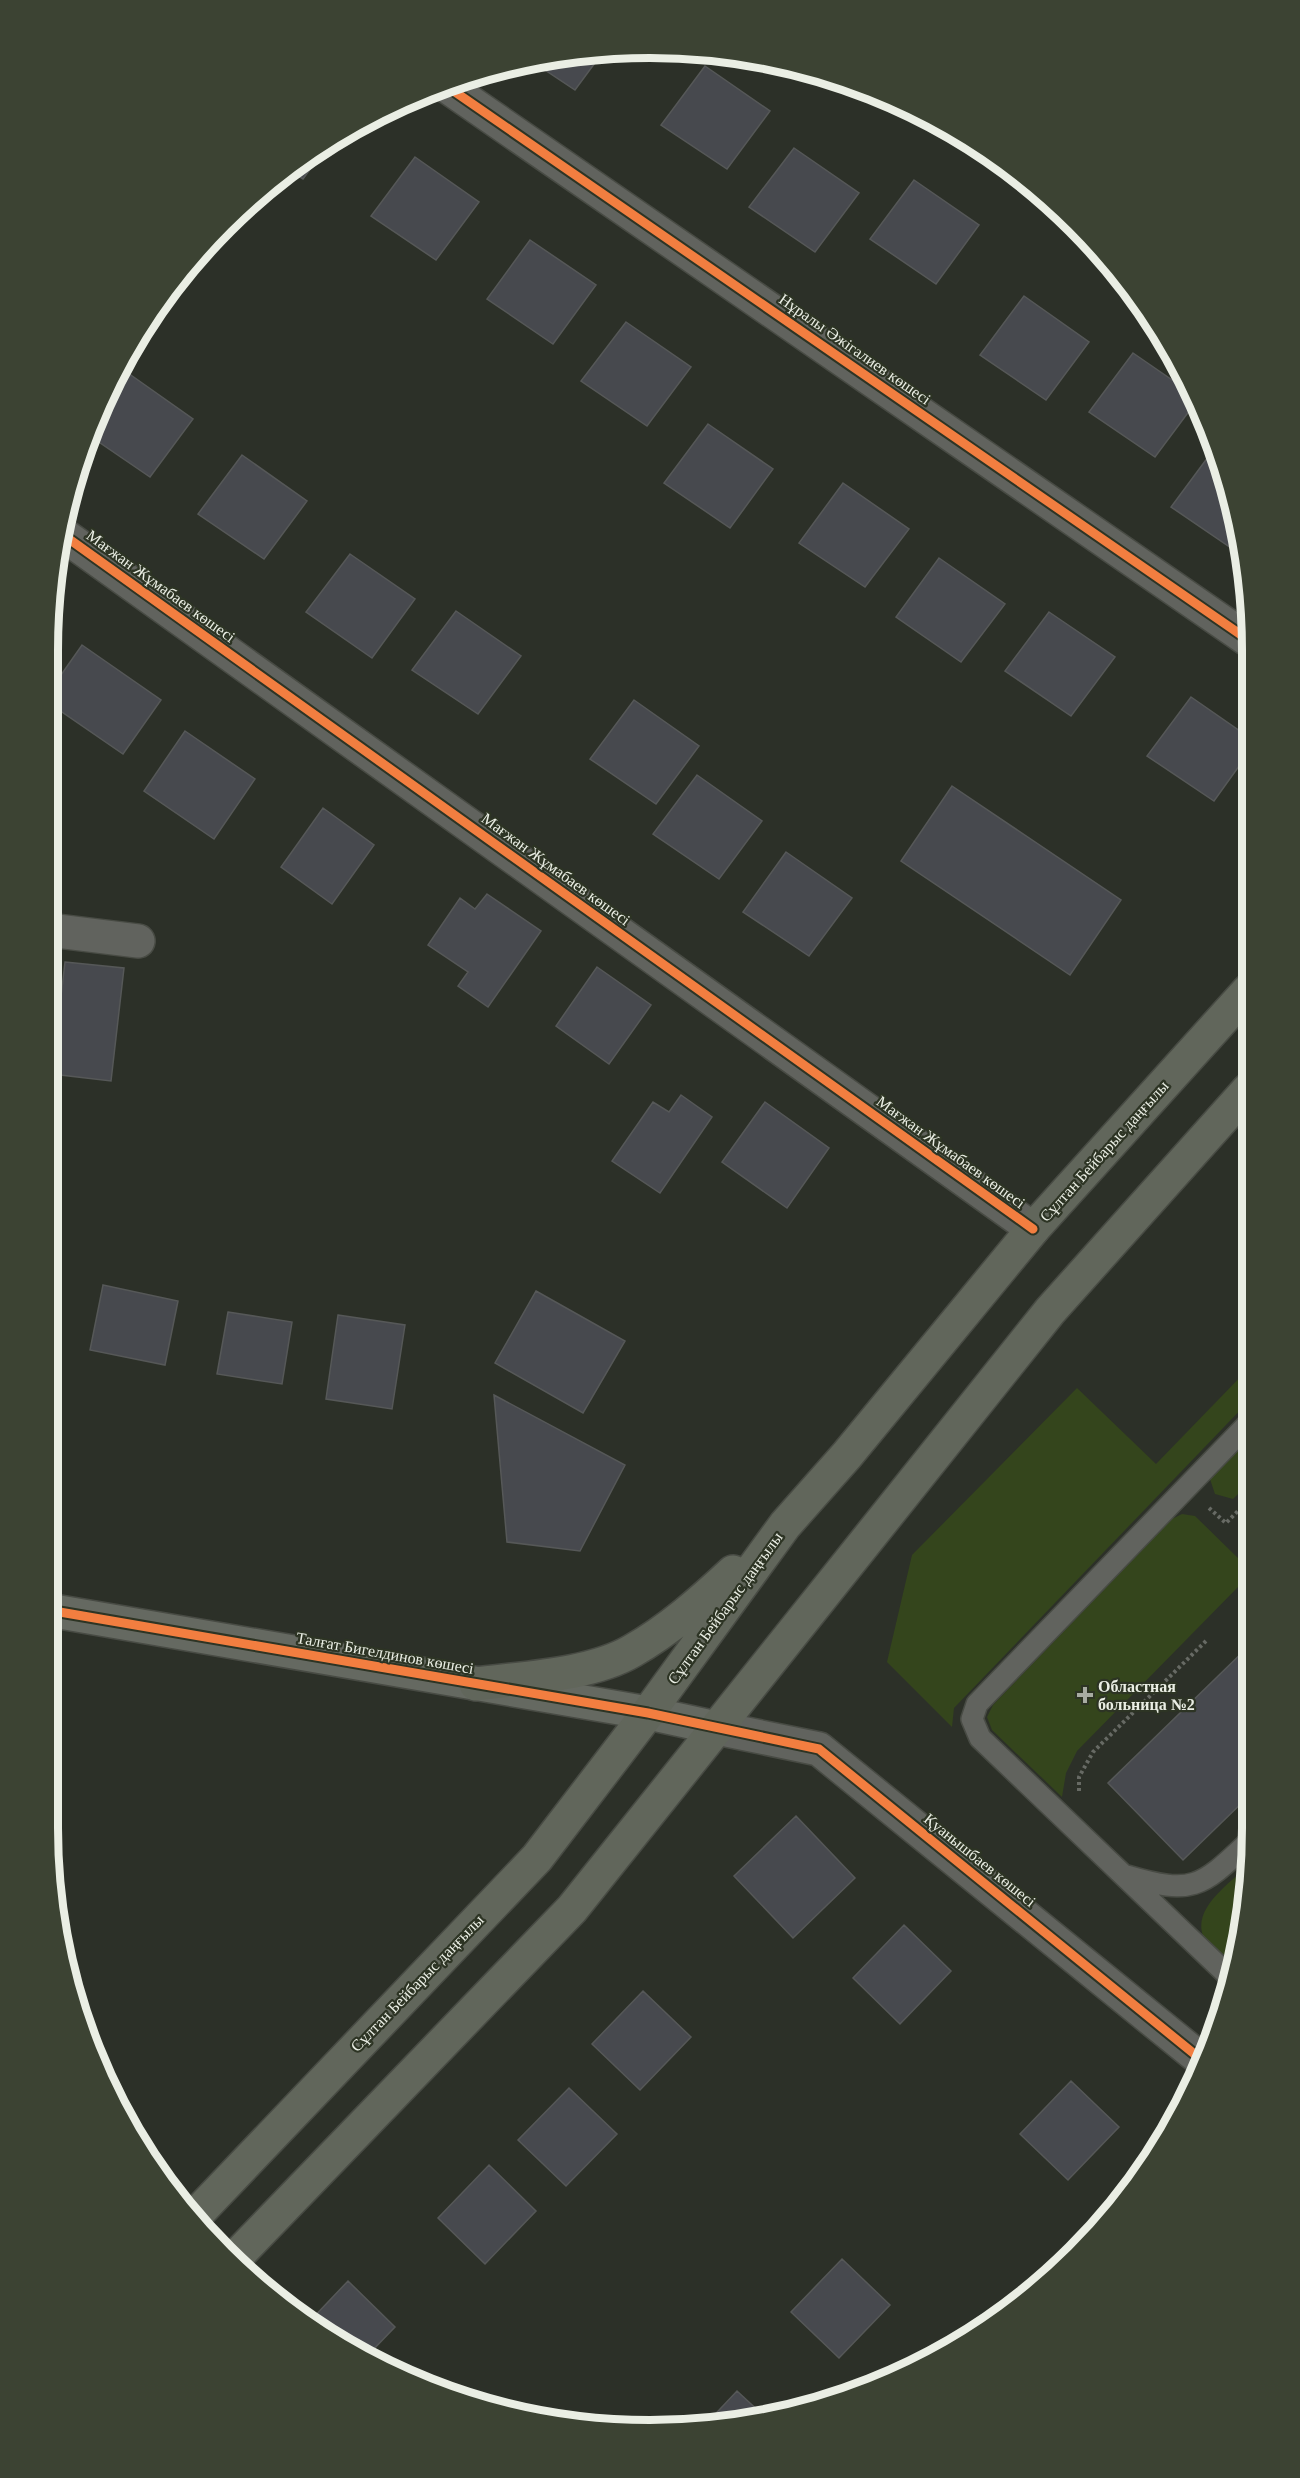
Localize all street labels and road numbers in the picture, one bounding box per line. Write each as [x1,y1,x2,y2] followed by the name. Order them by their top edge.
[776,290,934,409] street label: Нұралы Әжiгалиев көшесi
[83,526,239,647] street label: Мағжан Жұмабаев көшесі
[478,809,634,930] street label: Мағжан Жұмабаев көшесі
[1036,1077,1173,1225] street label: Сұлтан Бейбарыс даңғылы
[873,1092,1029,1213] street label: Мағжан Жұмабаев көшесі
[664,1529,787,1688] street label: Сұлтан Бейбарыс даңғылы
[295,1629,476,1678] street label: Талғат Бигелдинов көшесі
[920,1810,1039,1911] street label: Қуанышбаев көшесі
[347,1911,488,2056] street label: Сұлтан Бейбарыс даңғылы

